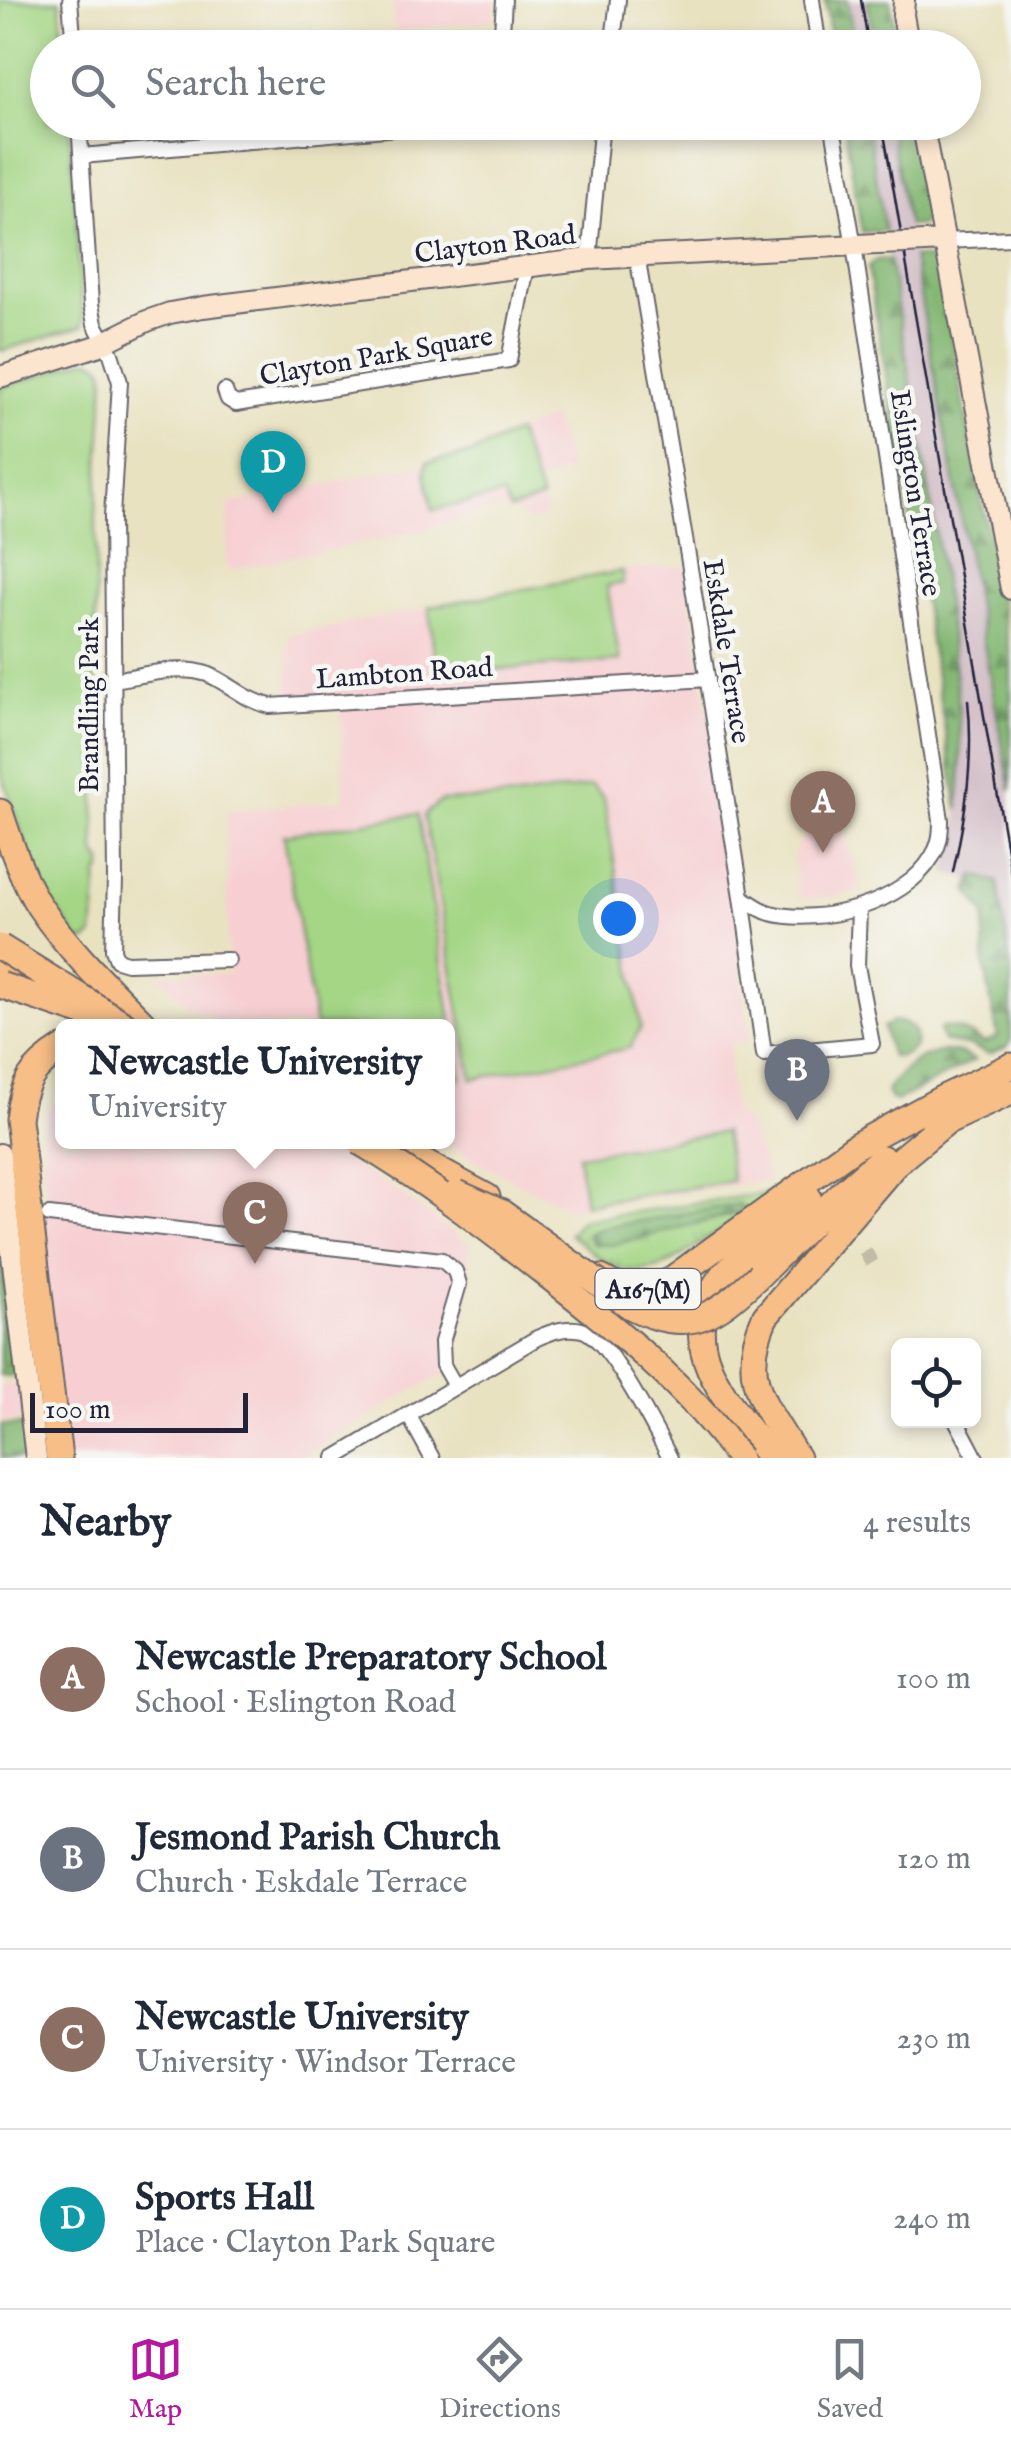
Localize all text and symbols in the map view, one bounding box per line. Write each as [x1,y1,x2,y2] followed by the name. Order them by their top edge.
[30,30,981,140] search box
[65,58,120,113] icon: search
[145,61,326,109] text: Search here
[413,218,578,273] street label: Clayton Road
[257,320,496,395] street label: Clayton Park Square
[881,388,948,599] street label: Eslington Terrace
[240,430,306,513] pin: D
[694,557,757,746] street label: Eskdale Terrace
[73,616,108,793] street label: Brandling Park
[314,651,494,698] street label: Lambton Road
[790,770,856,853] pin: A
[593,893,644,944] your location
[55,1019,455,1149] popup
[764,1038,830,1121] pin: B
[88,1040,422,1088] text: Newcastle University
[88,1088,227,1129] text: University
[222,1182,288,1264] pin: C
[596,1269,700,1309] road number: A167(M)
[891,1338,981,1428] map controls
[891,1338,981,1428] button: locate
[30,1388,248,1432] scale bar
[45,1393,111,1428] text: 100 m
[40,1497,171,1550] text: Nearby
[863,1503,971,1544] text: 4 results
[135,1635,606,1683] text: Newcastle Preparatory School
[62,1659,83,1700] text: A
[896,1659,971,1700] text: 100 m
[135,1683,456,1724] text: School · Eslington Road
[135,1815,500,1863] text: Jesmond Parish Church
[62,1839,83,1880] text: B
[897,1839,971,1880] text: 120 m
[135,1863,467,1904] text: Church · Eskdale Terrace
[135,1995,469,2043] text: Newcastle University
[61,2019,84,2060] text: C
[897,2019,971,2060] text: 230 m
[135,2043,516,2084] text: University · Windsor Terrace
[135,2175,314,2223] text: Sports Hall
[60,2199,85,2240] text: D
[893,2199,971,2240] text: 240 m
[135,2223,495,2264] text: Place · Clayton Park Square
[128,2332,183,2427] tab: Map
[439,2332,561,2427] tab: Directions
[817,2332,883,2427] tab: Saved

